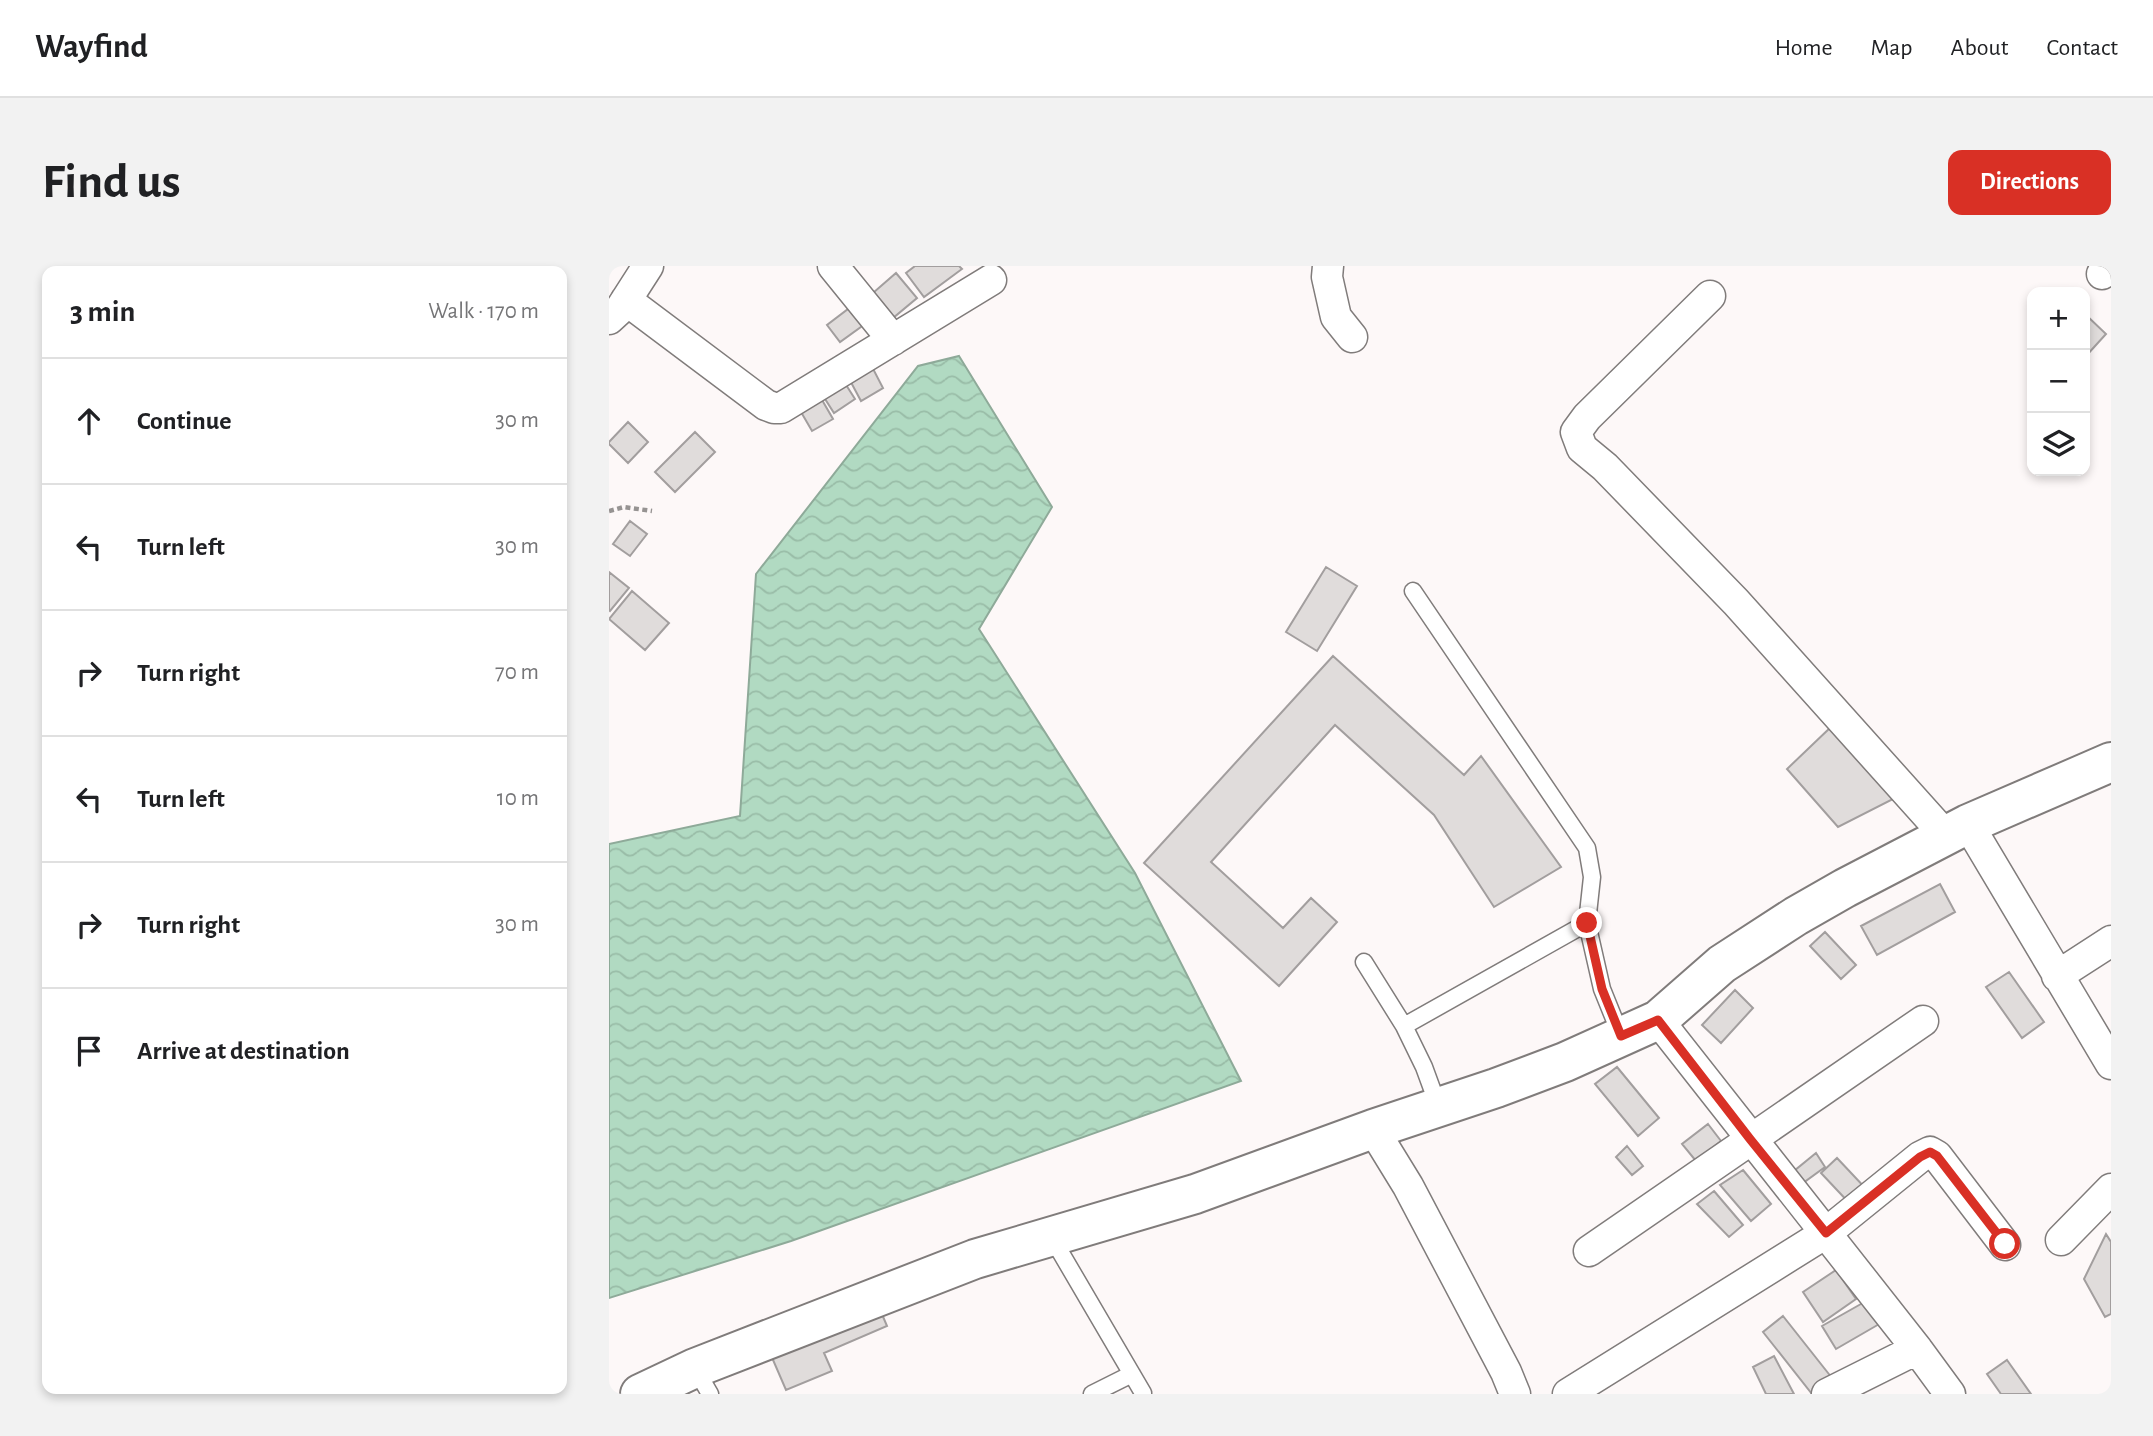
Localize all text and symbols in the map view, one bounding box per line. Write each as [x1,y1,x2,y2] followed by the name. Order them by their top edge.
[35,31,148,64] text: Wayfind
[1775,36,1833,60] text: Home
[1871,36,1913,60] text: Map
[1951,36,2008,60] text: About
[2046,36,2118,60] text: Contact
[1948,150,2111,215] button: Directions
[42,158,181,207] text: Find us
[2027,287,2090,476] map controls
[2027,287,2090,350] button: +
[70,297,135,327] text: 3 min
[428,300,539,323] text: Walk · 170 m
[2027,350,2090,413] button: −
[70,402,108,440] icon: ahead
[137,408,232,434] text: Continue
[495,409,539,432] text: 30 m
[2027,413,2090,476] button: layers
[70,528,108,566] icon: left
[137,534,225,560] text: Turn left
[495,535,539,558] text: 30 m
[70,654,108,692] icon: right
[137,660,240,686] text: Turn right
[495,661,539,684] text: 70 m
[70,780,108,818] icon: left
[137,786,225,812] text: Turn left
[497,787,539,810] text: 10 m
[70,906,108,944] icon: right
[1571,907,1602,938] route end
[137,912,240,938] text: Turn right
[495,913,539,936] text: 30 m
[70,1032,108,1070] icon: arrive
[137,1038,350,1064] text: Arrive at destination
[1989,1228,2020,1259] route start

